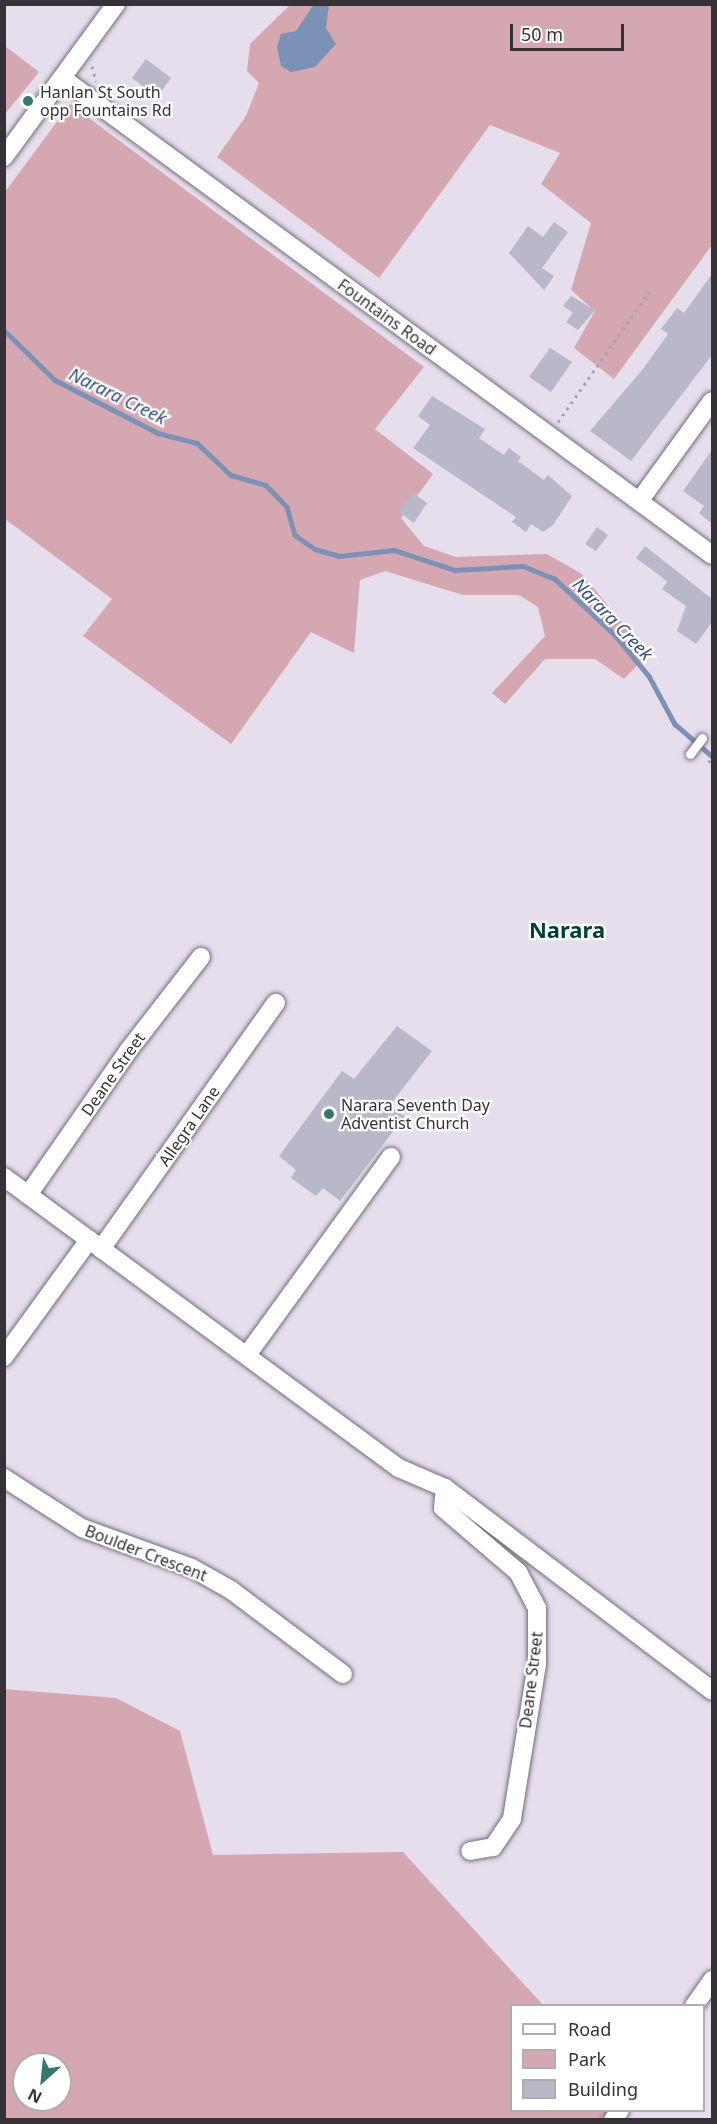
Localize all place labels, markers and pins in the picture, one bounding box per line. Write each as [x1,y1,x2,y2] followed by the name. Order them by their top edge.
[40,82,172,120] place label: Hanlan St South opp Fountains Rd
[21,94,35,108] marker: Hanlan St South opp Fountains Rd
[341,1095,490,1133] place label: Narara Seventh Day Adventist Church
[322,1107,336,1121] marker: Narara Seventh Day Adventist Church

